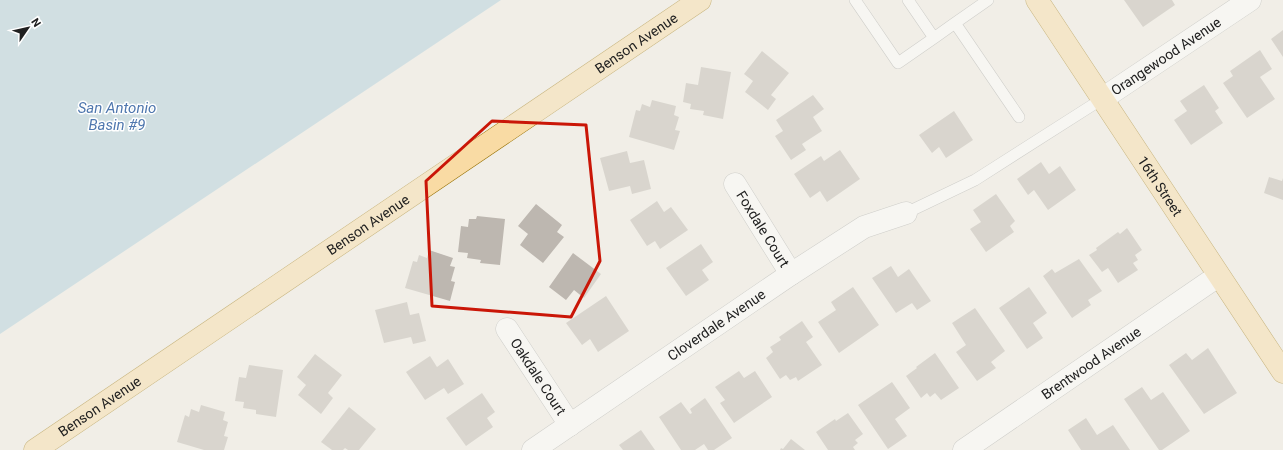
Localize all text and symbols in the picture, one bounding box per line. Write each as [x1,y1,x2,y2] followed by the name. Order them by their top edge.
[8,8,48,48] north arrow
[592,10,681,77] street label: Benson Avenue
[1108,14,1224,99] street label: Orangewood Avenue
[28,16,44,30] text: N
[78,99,156,134] water label: San Antonio Basin #9
[1134,153,1186,219] street label: 16th Street
[733,188,793,270] street label: Foxdale Court
[324,191,412,258] street label: Benson Avenue
[664,286,768,364] street label: Cloverdale Avenue
[1038,323,1144,403] street label: Brentwood Avenue
[507,335,569,418] street label: Oakdale Court
[55,373,144,440] street label: Benson Avenue

